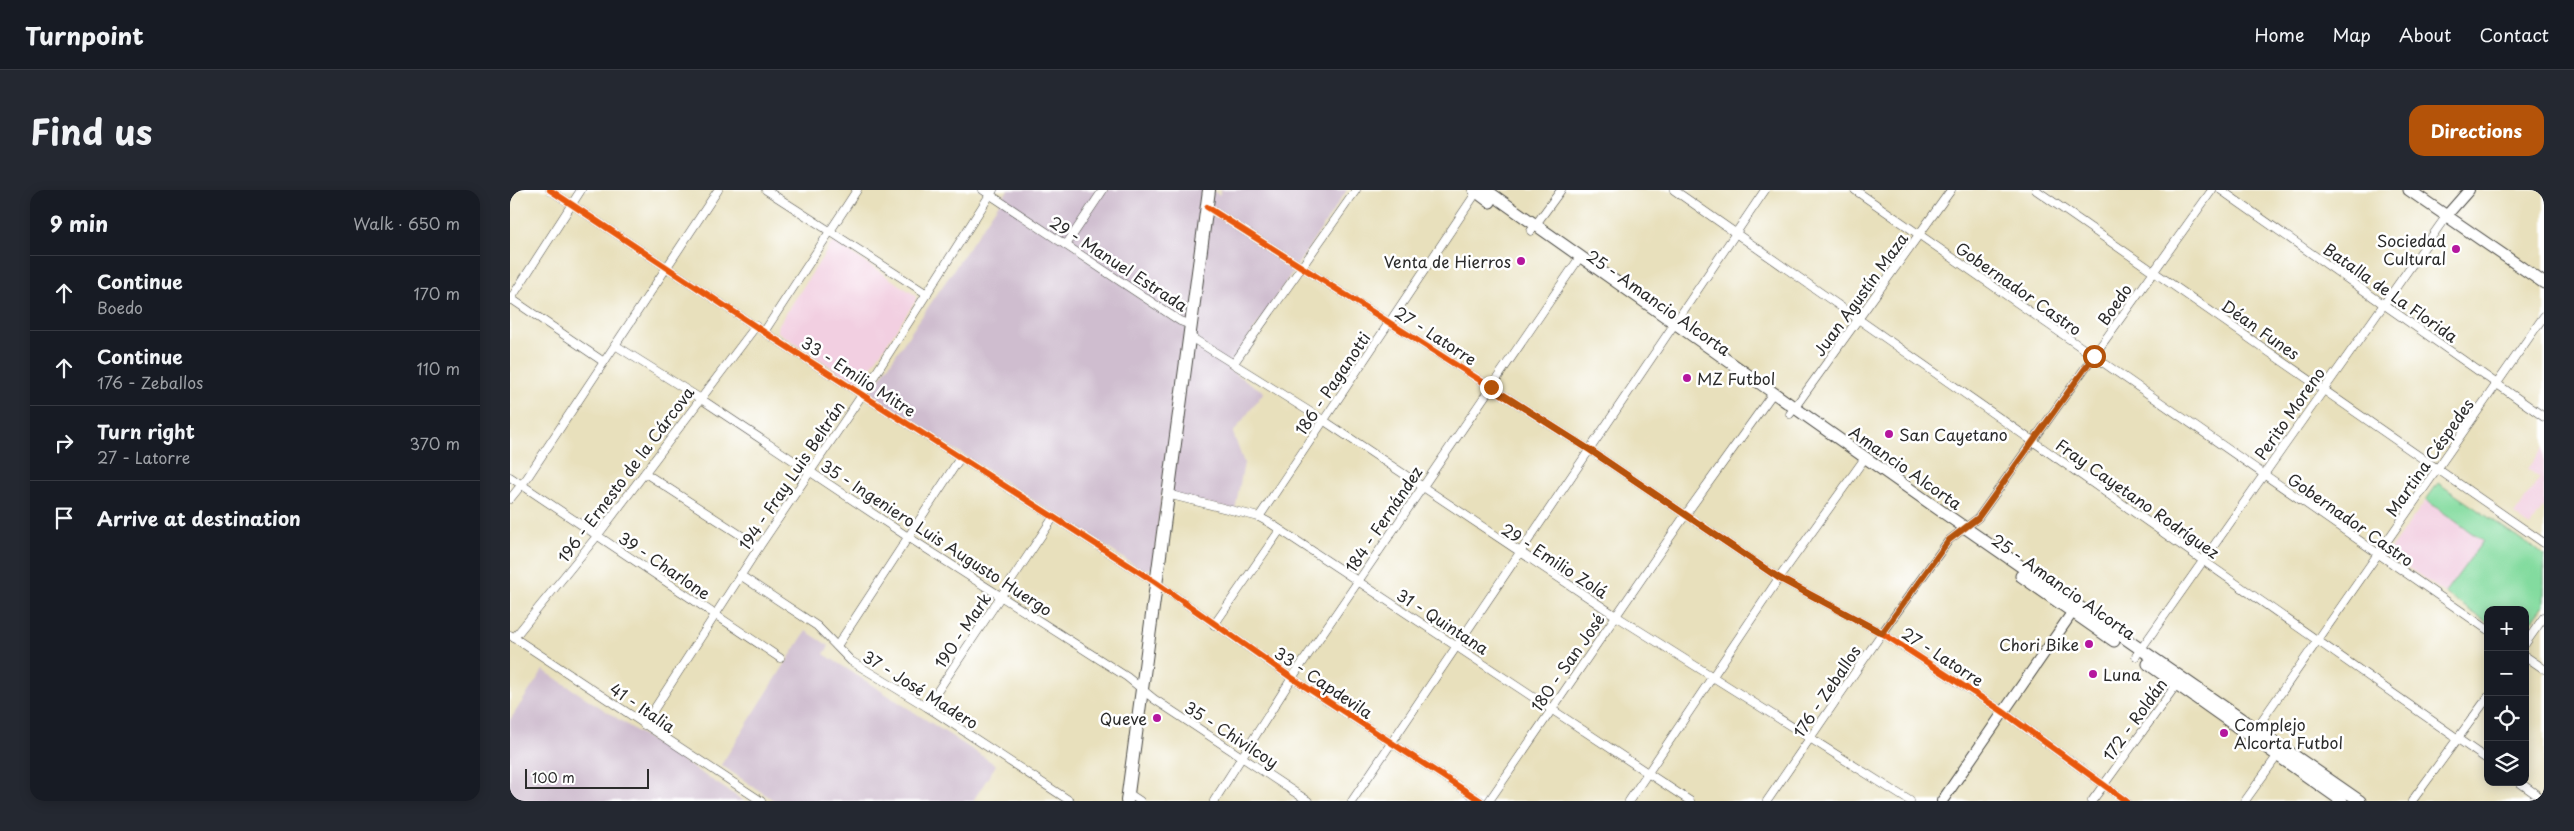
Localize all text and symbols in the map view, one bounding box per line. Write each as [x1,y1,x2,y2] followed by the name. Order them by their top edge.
[25,17,144,53] text: Turnpoint
[2254,21,2304,48] text: Home
[2332,21,2371,48] text: Map
[2399,21,2451,48] text: About
[2479,21,2549,48] text: Contact
[30,104,152,157] text: Find us
[2409,105,2544,156] button: Directions
[50,207,108,239] text: 9 min
[1045,209,1193,317] street label: 29 - Manuel Estrada
[353,211,460,235] text: Walk · 650 m
[1807,227,1913,361] street label: Juan Agustín Maza
[2377,228,2446,270] place label: Sociedad Cultural
[1951,235,2087,341] street label: Gobernador Castro
[2319,236,2463,348] street label: Batalla de La Florida
[1582,243,1736,361] street label: 25 - Amancio Alcorta
[2450,243,2462,255] marker: Sociedad Cultural
[1384,249,1511,273] place label: Venta de Hierros
[1515,255,1527,267] marker: Venta de Hierros
[97,267,183,295] text: Continue
[2091,278,2137,330] street label: Boedo
[50,279,78,307] icon: ahead
[414,281,460,305] text: 170 m
[2217,293,2305,365] street label: Déan Funes
[97,295,143,319] text: Boedo
[1390,300,1482,370] street label: 27 - Latorre
[1289,327,1375,439] street label: 186 - Paganotti
[797,330,921,422] street label: 33 - Emilio Mitre
[97,342,183,370] text: Continue
[2083,345,2106,368] route start
[50,354,78,382] icon: ahead
[417,356,460,380] text: 110 m
[2248,362,2330,464] street label: Perito Moreno
[1697,366,1775,390] place label: MZ Futbol
[97,370,203,394] text: 176 - Zeballos
[1681,372,1693,384] marker: MZ Futbol
[1480,376,1503,399] route end
[551,381,699,567] street label: 196 - Ernesto de la Cárcova
[2379,393,2479,521] street label: Martina Céspedes
[732,396,850,554] street label: 194 - Fray Luis Beltrán
[97,417,195,445] text: Turn right
[1845,419,1967,515] street label: Amancio Alcorta
[1899,422,2008,446] place label: San Cayetano
[1883,428,1895,440] marker: San Cayetano
[50,429,78,457] icon: right
[410,431,460,455] text: 370 m
[2051,432,2225,564] street label: Fray Cayetano Rodríguez
[97,445,190,469] text: 27 - Latorre
[817,453,1057,621] street label: 35 - Ingeniero Luis Augusto Huergo
[1339,461,1428,577] street label: 184 - Fernández
[2283,466,2419,572] street label: Gobernador Castro
[50,504,78,532] icon: arrive
[97,504,301,532] text: Arrive at destination
[1497,516,1613,604] street label: 29 - Emilio Zolá
[614,525,716,605] street label: 39 - Charlone
[1987,527,2141,645] street label: 25 - Amancio Alcorta
[1392,582,1494,660] street label: 31 - Quintana
[928,587,996,673] street label: 190 - Mark
[2484,606,2529,786] map controls
[2484,606,2529,651] button: +
[1524,608,1610,716] street label: 180 - San José
[1897,621,1989,691] street label: 27 - Latorre
[1999,632,2079,656] place label: Chori Bike
[2083,638,2095,650] marker: Chori Bike
[1270,640,1378,724] street label: 33 - Capdevila
[1786,640,1866,742] street label: 176 - Zeballos
[859,644,984,734] street label: 37 - José Madero
[2484,651,2529,696] button: −
[2103,662,2141,686] place label: Luna
[2087,668,2099,680] marker: Luna
[2096,673,2172,765] street label: 172 - Roldán
[605,676,681,738] street label: 41 - Italia
[1180,695,1284,773] street label: 35 - Chivilcoy
[2484,696,2529,741] button: locate
[1100,706,1147,730] place label: Queve
[1151,712,1163,724] marker: Queve
[2234,712,2343,754] place label: Complejo Alcorta Futbol
[2218,727,2230,739] marker: Complejo Alcorta Futbol
[2484,741,2529,786] button: layers
[525,766,649,789] scale bar
[532,767,575,788] text: 100 m

